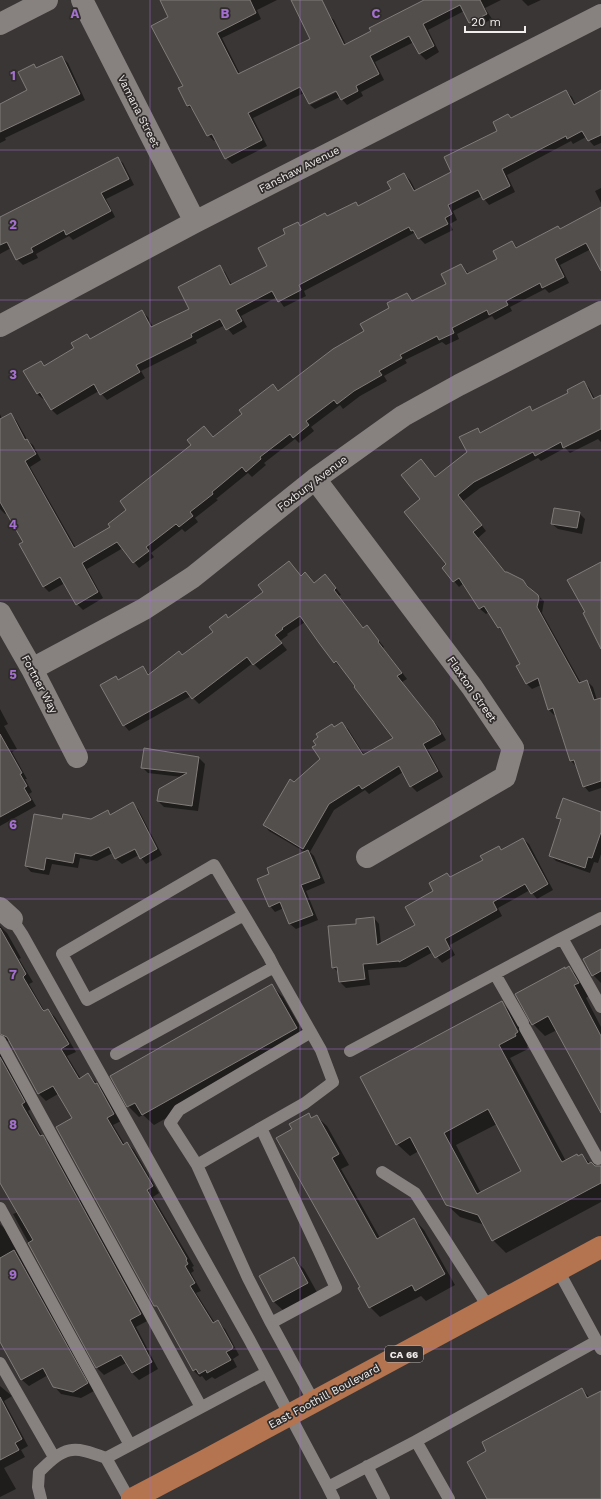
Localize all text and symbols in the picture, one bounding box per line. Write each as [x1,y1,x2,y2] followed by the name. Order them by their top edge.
[71,6,80,21] text: A
[221,6,230,21] text: B
[372,6,381,21] text: C
[465,8,525,34] scale bar
[471,15,501,29] text: 20 m
[10,68,16,83] text: 1
[115,73,162,150] street label: Vamana Street
[257,143,342,195] street label: Fanshaw Avenue
[9,217,17,232] text: 2
[9,367,17,382] text: 3
[275,453,350,514] street label: Foxbury Avenue
[9,517,18,532] text: 4
[19,653,60,716] street label: Fortner Way
[444,654,499,725] street label: Flaxton Street
[9,667,17,682] text: 5
[9,817,17,832] text: 6
[9,967,17,982] text: 7
[9,1117,17,1132] text: 8
[9,1267,17,1282] text: 9
[385,1346,423,1362] road number: CA 66
[266,1362,382,1431] street label: East Foothill Boulevard

